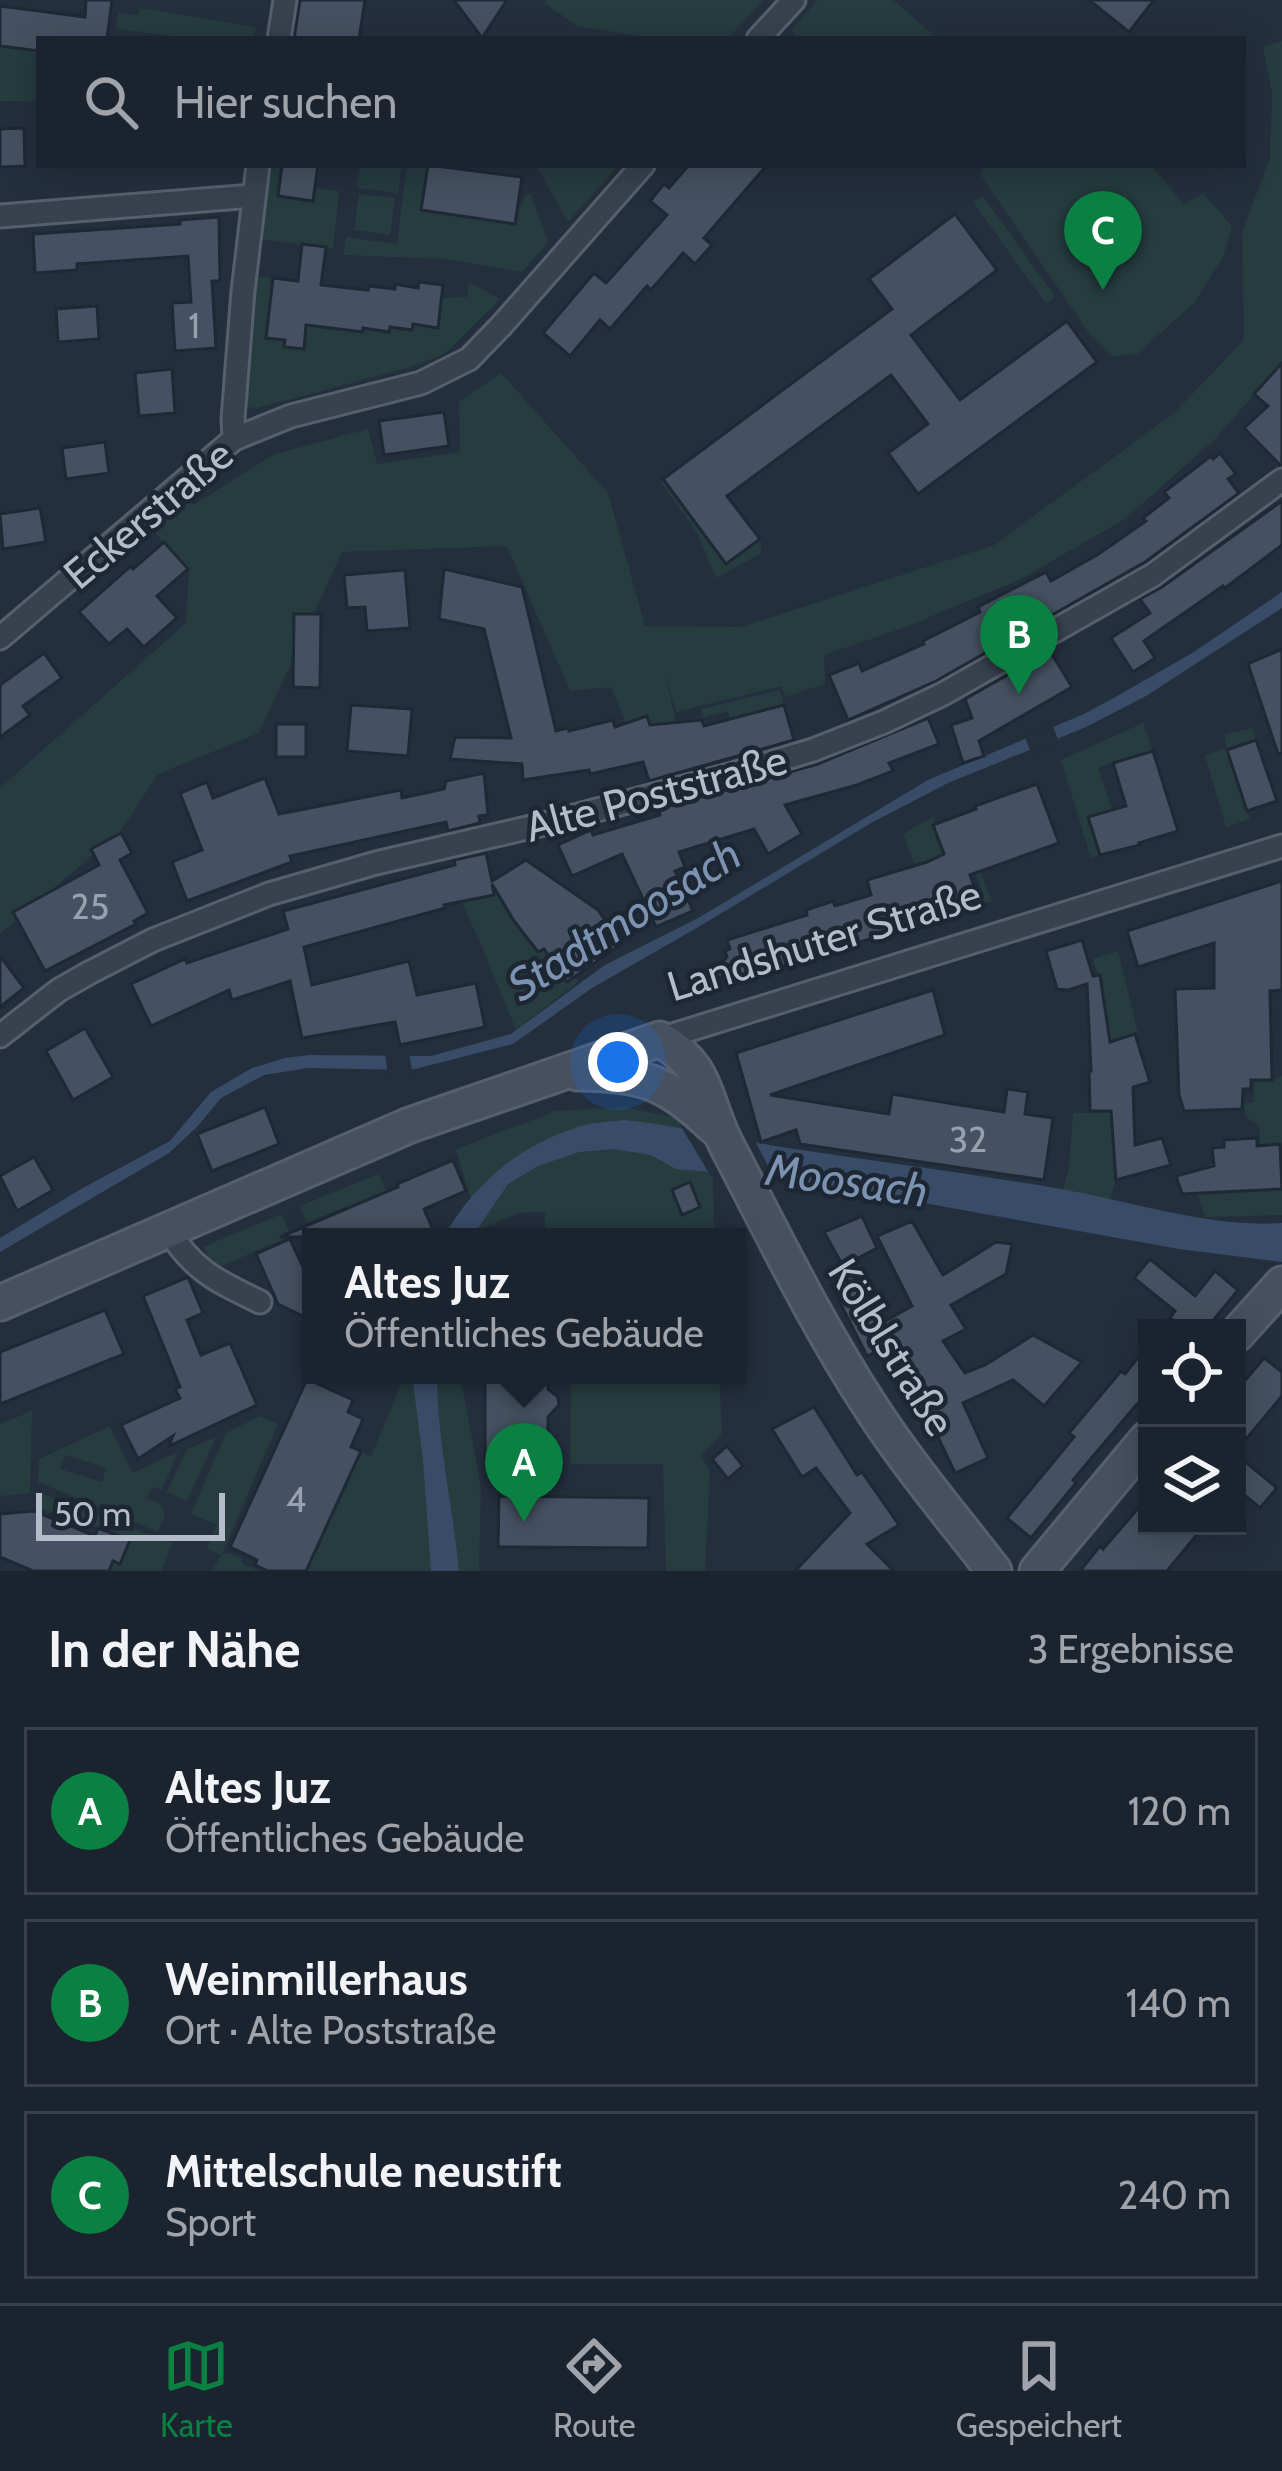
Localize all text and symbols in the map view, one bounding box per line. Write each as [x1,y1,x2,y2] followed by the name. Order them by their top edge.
[36,36,1246,168] search box
[78,69,144,135] icon: search
[174,75,398,129] text: Hier suchen
[1064,191,1142,290] pin: C
[188,303,200,347] house number: 1
[53,428,243,600] street label: Eckerstraße
[980,595,1058,694] pin: B
[520,733,792,853] street label: Alte Poststraße
[498,826,750,1012] water label: Stadtmoosach
[661,868,987,1012] street label: Landshuter Straße
[71,884,109,928] house number: 25
[588,1032,648,1092] your location
[949,1117,987,1161] house number: 32
[762,1142,931,1218] water label: Moosach
[302,1228,746,1384] popup
[817,1249,967,1445] street label: Kölblstraße
[344,1255,510,1309] text: Altes Juz
[344,1309,704,1357] text: Öffentliches Gebäude
[1138,1319,1246,1535] map controls
[1138,1319,1246,1427] button: locate
[485,1423,563,1522] pin: A
[1138,1427,1246,1535] button: layers
[286,1477,306,1521] house number: 4
[36,1487,225,1540] scale bar
[54,1494,131,1534] text: 50 m
[48,1618,301,1680] text: In der Nähe
[1027,1625,1234,1673] text: 3 Ergebnisse
[165,1760,330,1814] text: Altes Juz
[78,1787,102,1835] text: A
[1128,1787,1231,1835] text: 120 m
[165,1814,524,1862] text: Öffentliches Gebäude
[165,1952,468,2006] text: Weinmillerhaus
[78,1979,102,2027] text: B
[1126,1979,1231,2027] text: 140 m
[165,2006,496,2054] text: Ort · Alte Poststraße
[165,2144,562,2198] text: Mittelschule neustift
[78,2171,102,2219] text: C
[1118,2171,1231,2219] text: 240 m
[165,2198,256,2246] text: Sport
[160,2333,233,2445] tab: Karte
[553,2333,636,2445] tab: Route
[956,2333,1122,2445] tab: Gespeichert

